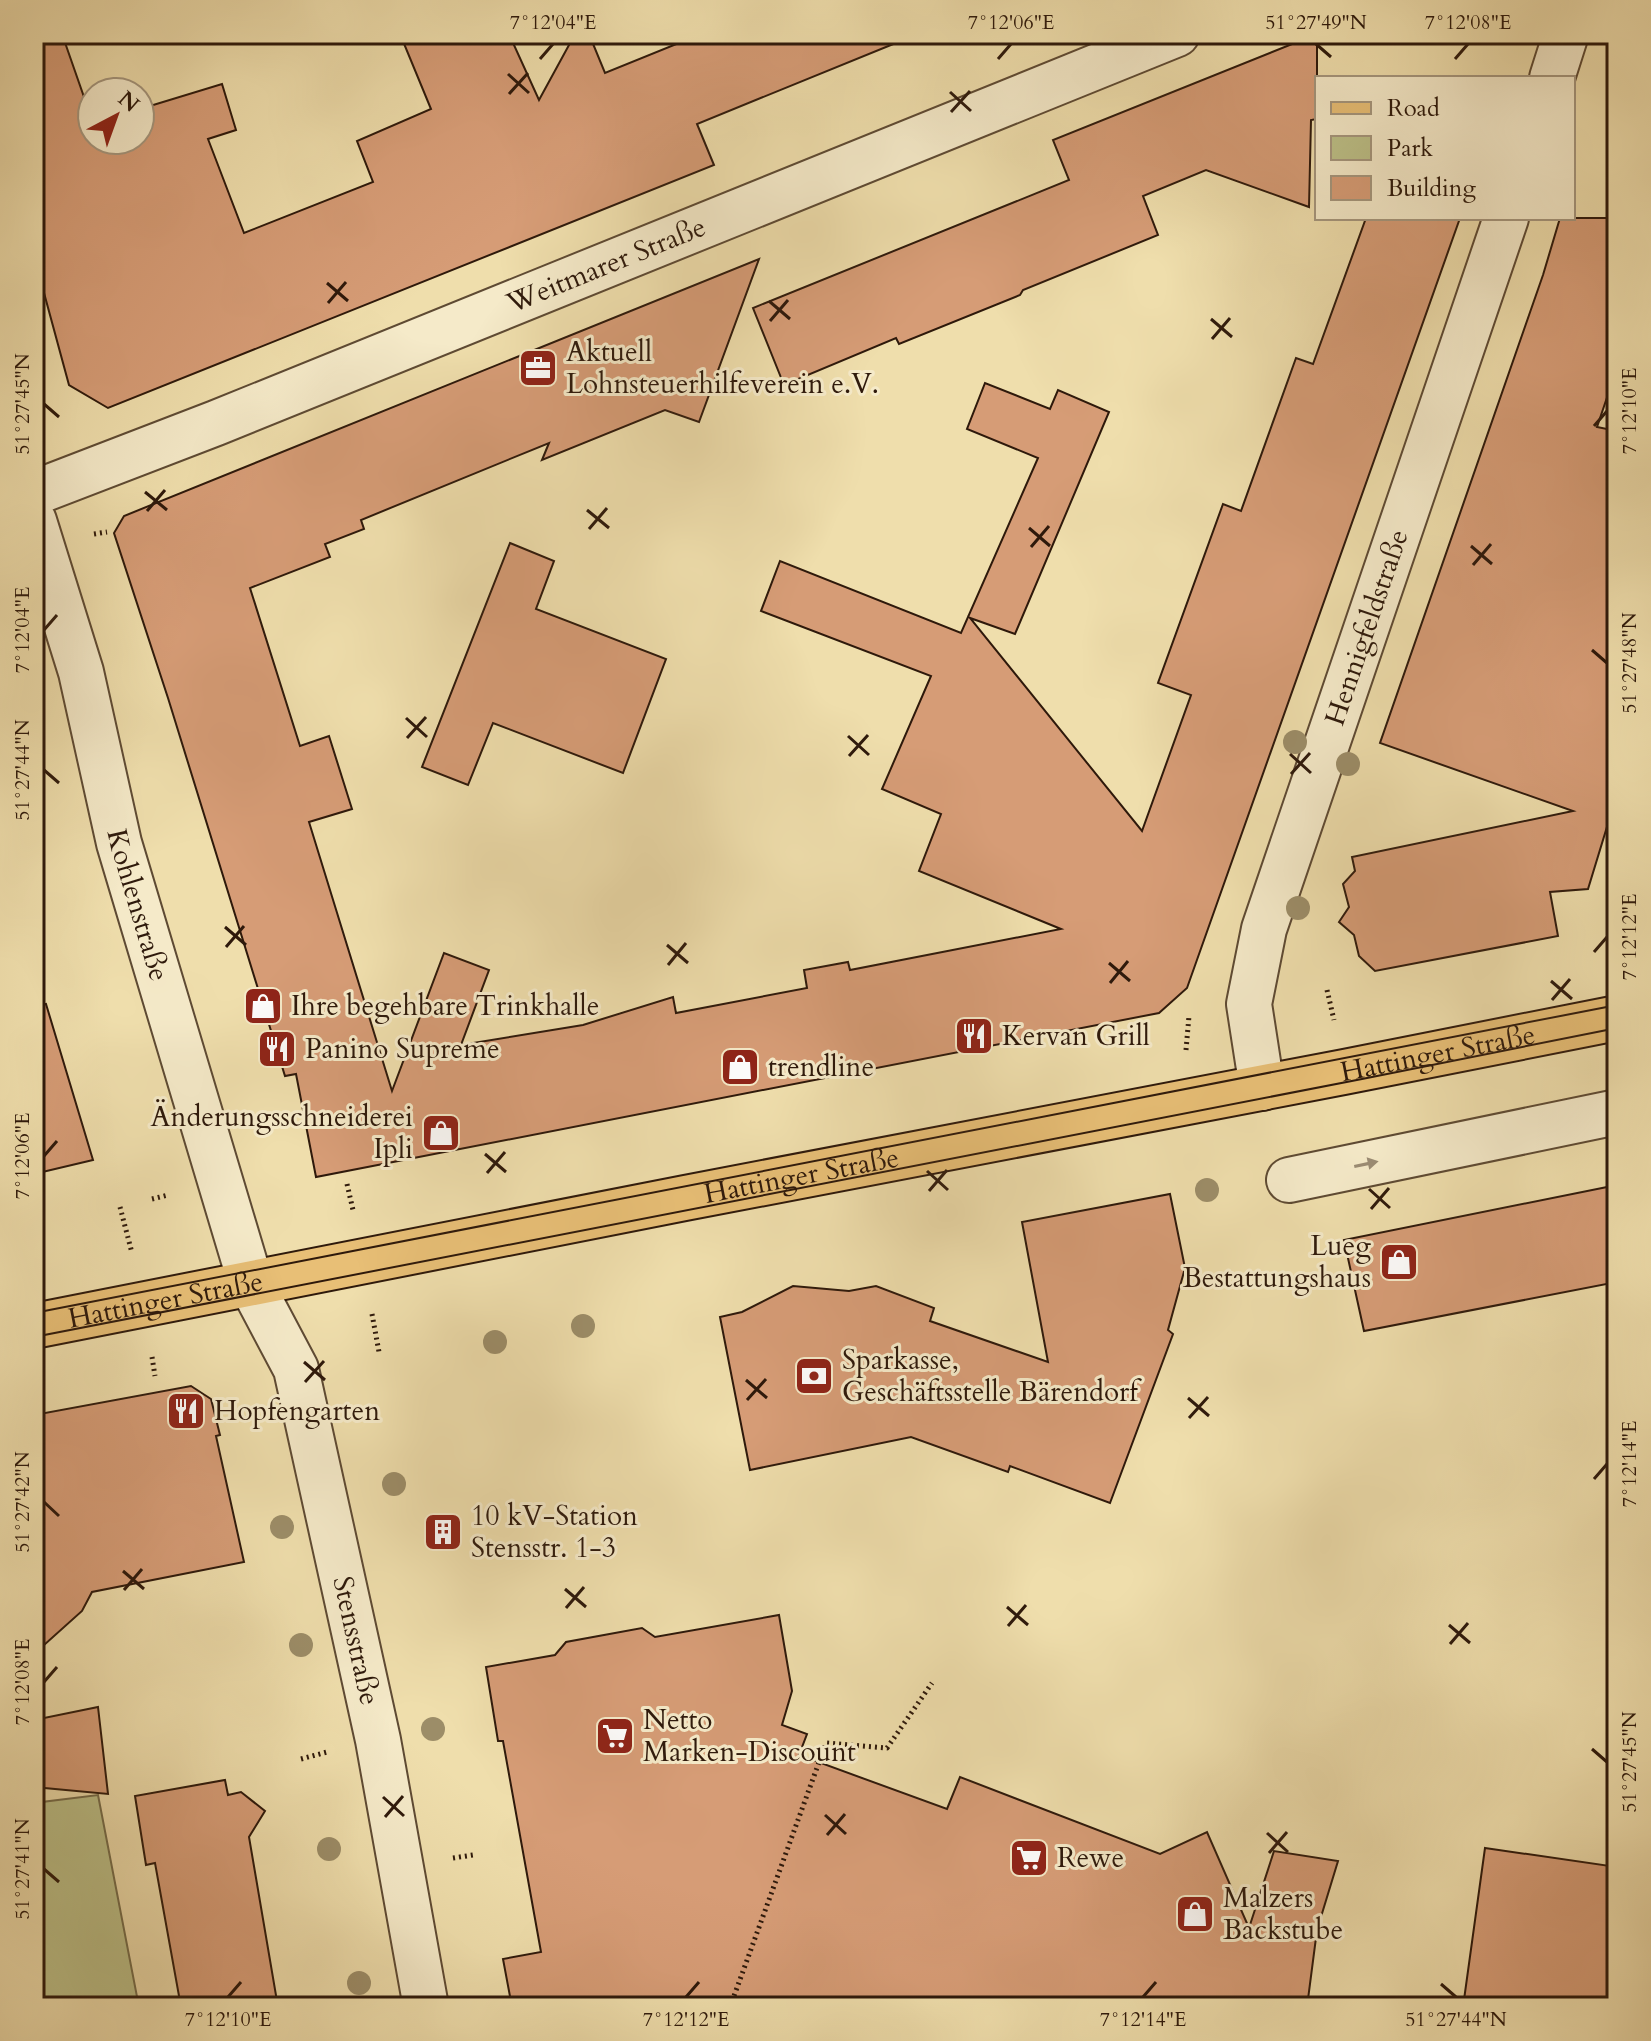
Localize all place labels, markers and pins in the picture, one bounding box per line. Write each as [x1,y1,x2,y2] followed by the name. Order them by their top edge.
[566,333,879,403] place label: Aktuell Lohnsteuerhilfeverein e.V.
[517,347,559,389] office icon: Aktuell Lohnsteuerhilfeverein e.V.
[242,985,284,1027] shop icon: Ihre begehbare Trinkhalle
[291,987,599,1025] place label: Ihre begehbare Trinkhalle
[953,1015,995,1057] restaurant icon: Kervan Grill
[1002,1017,1150,1055] place label: Kervan Grill
[256,1028,298,1070] restaurant icon: Panino Supreme
[305,1030,500,1068] place label: Panino Supreme
[719,1046,761,1088] shop icon: trendline
[768,1048,874,1086] place label: trendline
[151,1098,413,1168] place label: Änderungsschneiderei Ipli
[420,1112,462,1154] shop icon: Änderungsschneiderei Ipli
[1183,1227,1371,1297] place label: Lueg Bestattungshaus
[1378,1241,1420,1283] shop icon: Lueg Bestattungshaus
[842,1341,1142,1411] place label: Sparkasse, Geschäftsstelle Bärendorf
[793,1355,835,1397] bank icon: Sparkasse, Geschäftsstelle Bärendorf
[165,1390,207,1432] restaurant icon: Hopfengarten
[214,1392,380,1430] place label: Hopfengarten
[471,1497,638,1567] place label: 10 kV-Station Stensstr. 1-3
[422,1511,464,1553] building icon: 10 kV-Station Stensstr. 1-3
[643,1701,856,1771] place label: Netto Marken-Discount
[594,1715,636,1757] supermarket icon: Netto Marken-Discount
[1008,1837,1050,1879] supermarket icon: Rewe
[1057,1839,1124,1877] place label: Rewe
[1223,1879,1343,1949] place label: Malzers Backstube
[1174,1893,1216,1935] shop icon: Malzers Backstube

